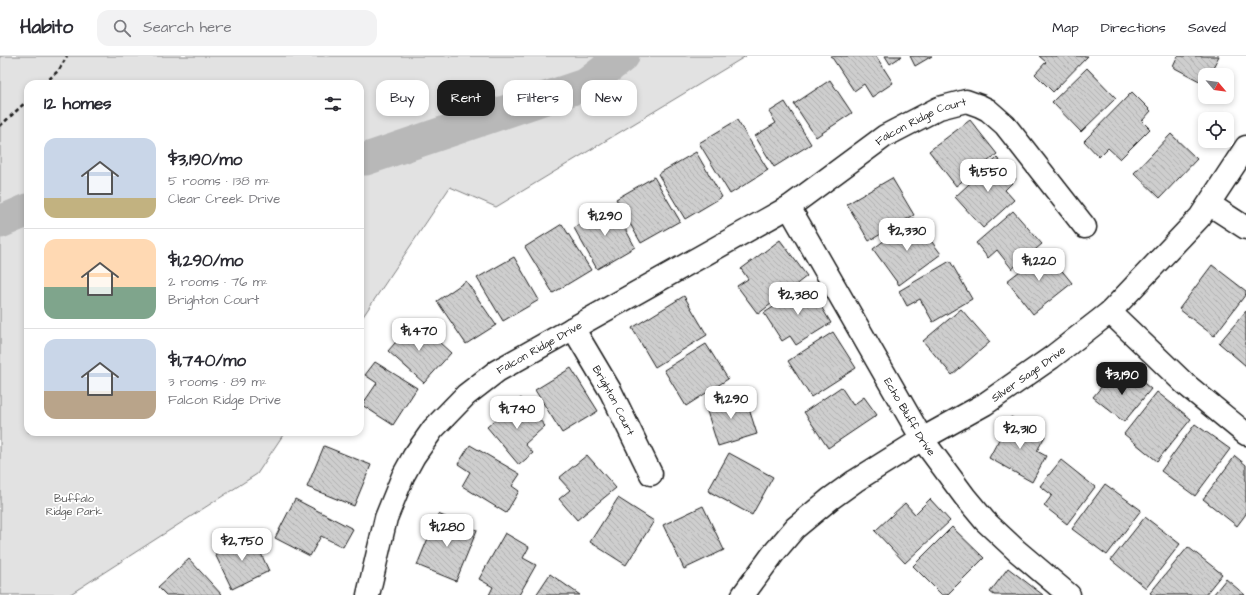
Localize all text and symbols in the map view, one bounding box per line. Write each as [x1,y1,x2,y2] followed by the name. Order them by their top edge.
[97,10,377,46] search box
[20,14,73,41] text: Habito
[111,17,133,39] icon: search
[143,17,232,38] text: Search here
[1052,18,1079,38] text: Map
[1101,18,1166,38] text: Directions
[1188,18,1226,38] text: Saved
[1198,68,1234,104] north arrow
[1198,68,1234,148] map controls
[376,80,429,116] chip: Buy
[437,80,495,116] chip: Rent
[503,80,573,116] chip: Filters
[581,80,637,116] chip: New
[44,92,112,116] text: 12 homes
[322,93,344,115] icon: filters
[872,94,968,149] street label: Falcon Ridge Court
[1198,112,1234,148] button: locate
[168,148,242,172] text: $3,190/mo
[76,154,124,202] icon: home
[955,159,1021,193] pin: $1,550
[969,163,1007,181] text: $1,550
[168,172,270,190] text: 5 rooms · 138 m²
[168,190,280,208] text: Clear Creek Drive
[572,203,638,237] pin: $1,290
[588,207,622,225] text: $1,290
[874,218,940,252] pin: $2,330
[888,222,926,240] text: $2,330
[1006,248,1072,282] pin: $1,220
[168,249,243,273] text: $1,290/mo
[1022,252,1056,270] text: $1,220
[76,255,124,303] icon: home
[168,273,268,291] text: 2 rooms · 76 m²
[765,282,831,316] pin: $2,380
[778,286,818,304] text: $2,380
[168,291,259,309] text: Brighton Court
[386,318,452,352] pin: $1,470
[494,318,585,378] street label: Falcon Ridge Drive
[401,322,437,340] text: $1,470
[988,342,1069,406] street label: Silver Sage Drive
[168,349,246,373] text: $1,740/mo
[76,355,124,403] icon: home
[1089,362,1155,396] pin: $3,190
[589,363,638,438] street label: Brighton Court
[1105,366,1139,384] text: $3,190
[168,373,267,391] text: 3 rooms · 89 m²
[880,375,939,459] street label: Echo Bluff Drive
[698,386,764,420] pin: $1,290
[714,390,748,408] text: $1,290
[168,391,281,409] text: Falcon Ridge Drive
[484,396,550,430] pin: $1,740
[499,400,535,418] text: $1,740
[987,416,1053,450] pin: $2,310
[1003,420,1037,438] text: $2,310
[46,491,103,520] park label: Buffalo Ridge Park
[414,514,480,548] pin: $1,280
[429,518,465,536] text: $1,280
[209,528,275,562] pin: $2,750
[221,532,263,550] text: $2,750

